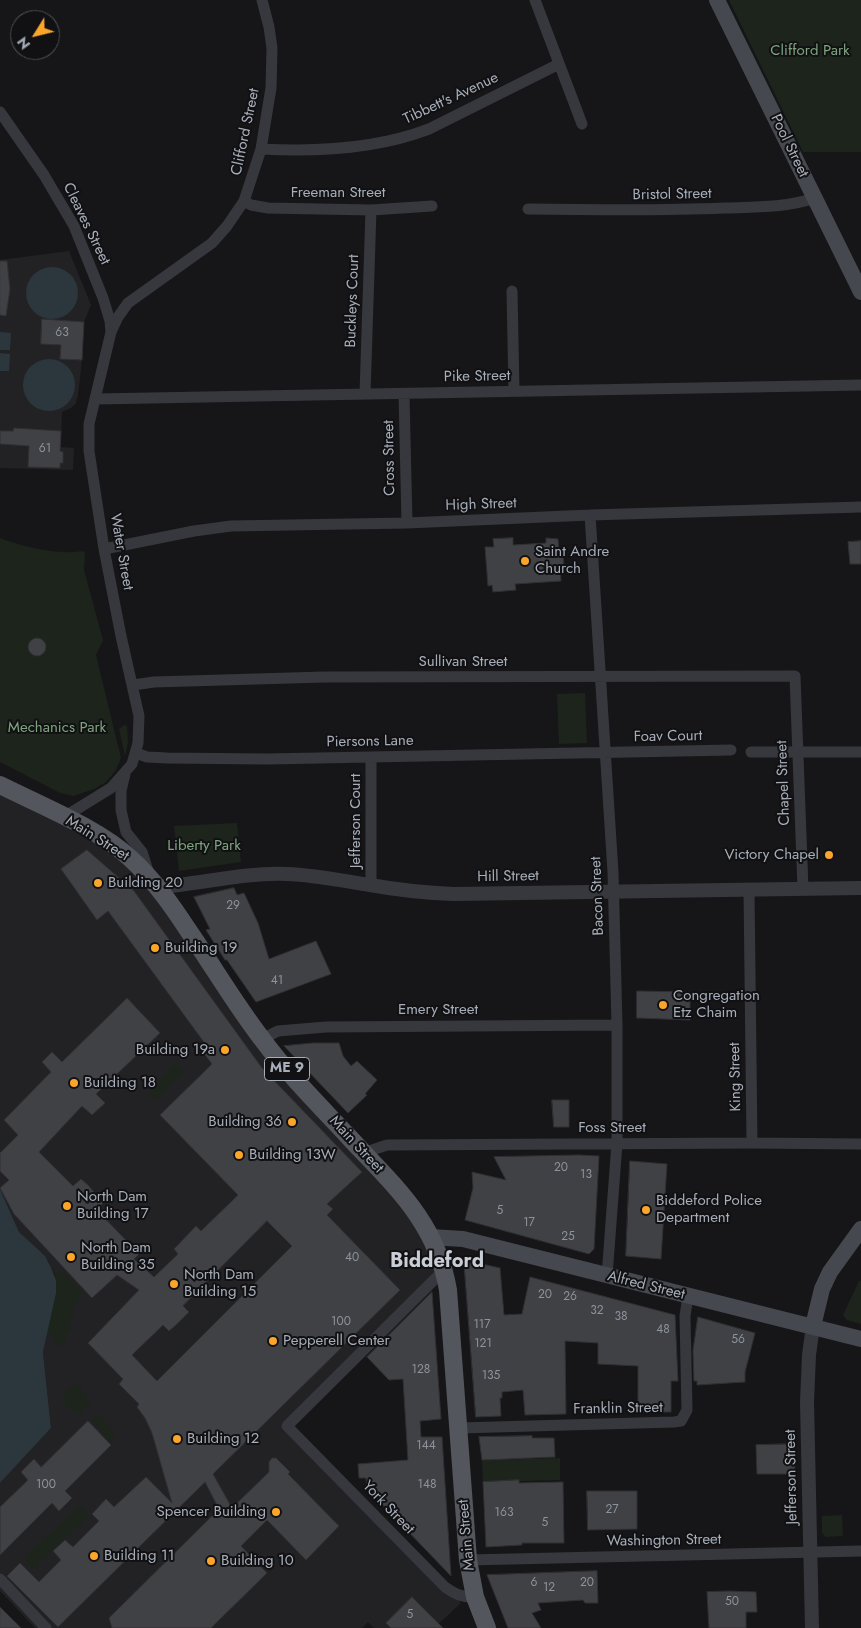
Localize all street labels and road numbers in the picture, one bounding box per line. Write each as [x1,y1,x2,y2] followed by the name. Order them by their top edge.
[401,69,501,129] street label: Tibbett's Avenue
[228,87,264,177] street label: Clifford Street
[766,112,812,180] street label: Pool Street
[58,180,114,268] street label: Cleaves Street
[291,184,385,202] street label: Freeman Street
[632,185,712,205] street label: Bristol Street
[342,254,364,348] street label: Buckleys Court
[444,367,510,387] street label: Pike Street
[380,420,400,496] street label: Cross Street
[445,495,517,515] street label: High Street
[105,512,137,592] street label: Water Street
[419,653,507,671] street label: Sullivan Street
[634,727,702,747] street label: Foav Court
[326,732,414,752] street label: Piersons Lane
[774,740,794,826] street label: Chapel Street
[347,774,365,868] street label: Jefferson Court
[62,812,132,866] street label: Main Street
[588,856,608,936] street label: Bacon Street
[477,867,539,887] street label: Hill Street
[398,1001,478,1019] street label: Emery Street
[726,1042,746,1112] street label: King Street
[264,1058,310,1080] road number: ME 9
[325,1113,387,1177] street label: Main Street
[578,1119,646,1137] street label: Foss Street
[605,1268,687,1304] street label: Alfred Street
[573,1399,663,1419] street label: Franklin Street
[782,1429,802,1525] street label: Jefferson Street
[358,1478,418,1538] street label: York Street
[455,1499,479,1571] street label: Main Street
[606,1531,722,1551] street label: Washington Street

